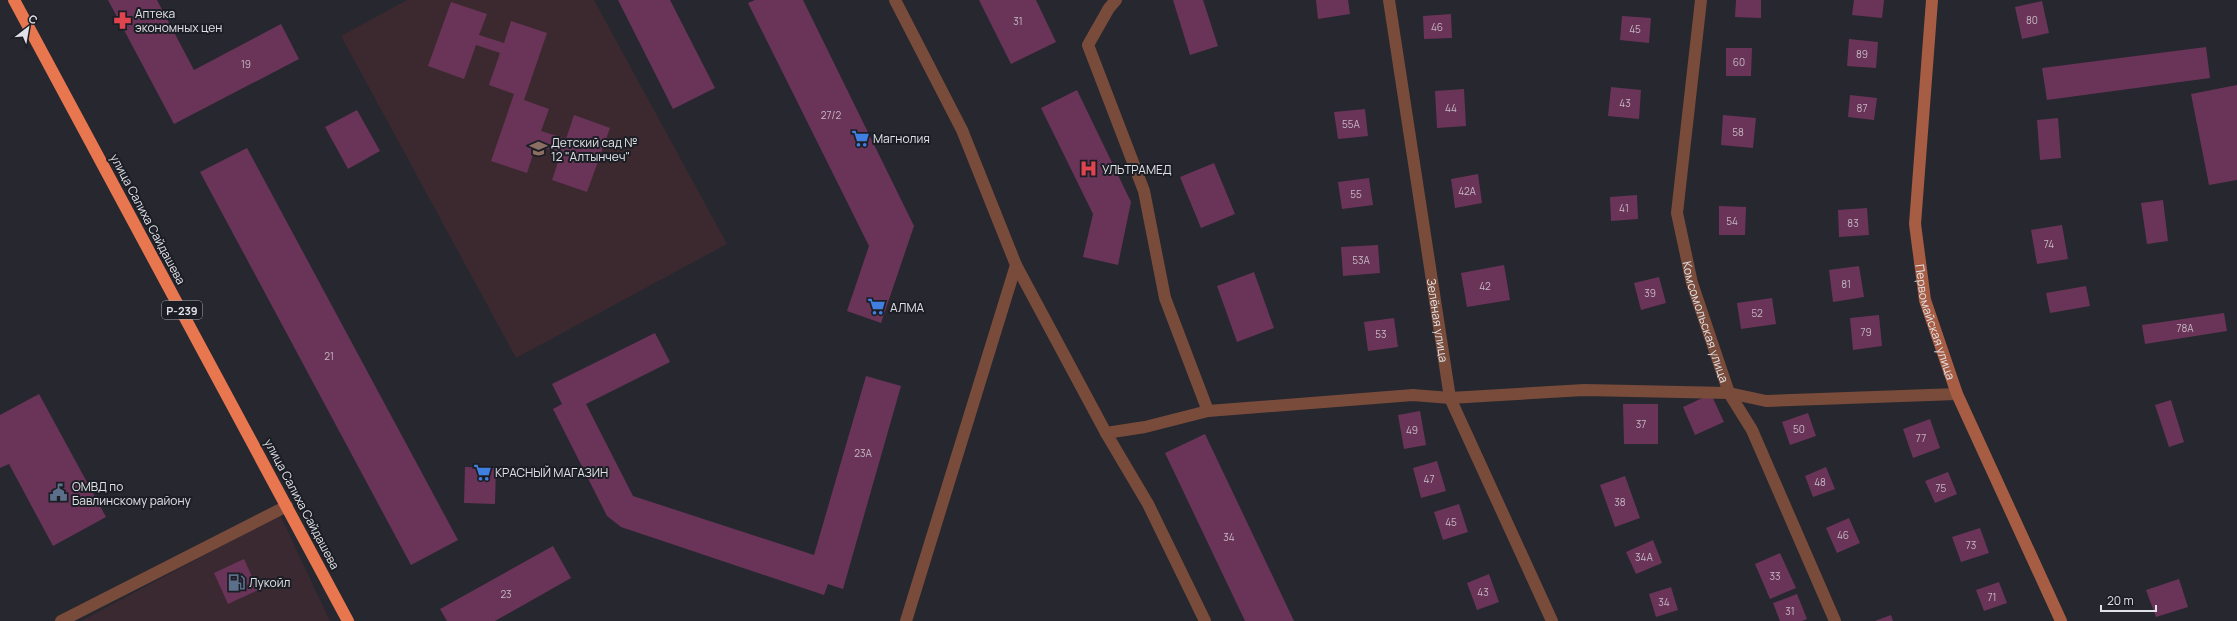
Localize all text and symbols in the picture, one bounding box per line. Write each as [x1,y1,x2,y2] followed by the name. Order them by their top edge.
[135,5,222,36] place label: Аптека экономных цен
[8,8,48,48] north arrow
[26,10,41,28] text: С
[112,10,132,30] pharmacy icon: Аптека экономных цен
[2026,13,2038,27] house number: 80
[1013,14,1023,28] house number: 31
[1431,20,1443,34] house number: 46
[1629,22,1641,36] house number: 45
[1856,47,1868,61] house number: 89
[1733,55,1745,69] house number: 60
[241,57,251,71] house number: 19
[1619,96,1631,110] house number: 43
[1445,101,1457,115] house number: 44
[1857,101,1867,115] house number: 87
[821,108,841,122] house number: 27/2
[1342,117,1361,131] house number: 55А
[1732,125,1744,139] house number: 58
[850,128,870,148] supermarket icon: Магнолия
[873,130,930,147] place label: Магнолия
[551,134,638,165] place label: Детский сад № 12 "Алтынчеч"
[528,139,548,159] school or university icon: Детский сад № 12 "Алтынчеч"
[106,151,190,287] street label: улица Салиха Сайдашева
[1079,159,1099,179] hospital icon: УЛЬТРАМЕД
[1102,161,1172,178] place label: УЛЬТРАМЕД
[1458,184,1477,198] house number: 42А
[1350,187,1362,201] house number: 55
[1619,201,1629,215] house number: 41
[1726,214,1738,228] house number: 54
[1847,216,1859,230] house number: 83
[2044,237,2054,251] house number: 74
[1352,253,1370,267] house number: 53А
[1679,259,1733,385] street label: Комсомольская улица
[1912,263,1960,382] street label: Первомайская улица
[1423,277,1453,363] street label: Зелёная улица
[1841,277,1851,291] house number: 81
[1479,279,1491,293] house number: 42
[1644,286,1656,300] house number: 39
[867,297,887,317] supermarket icon: АЛМА
[890,299,925,316] place label: АЛМА
[162,301,202,319] road number: Р-239
[1751,306,1763,320] house number: 52
[2176,321,2194,335] house number: 78А
[1860,325,1872,339] house number: 79
[1375,327,1387,341] house number: 53
[324,349,334,363] house number: 21
[1636,417,1646,431] house number: 37
[1793,422,1805,436] house number: 50
[1406,423,1418,437] house number: 49
[1916,431,1926,445] house number: 77
[260,436,344,572] street label: улица Салиха Сайдашева
[854,446,872,460] house number: 23А
[472,462,492,482] supermarket icon: КРАСНЫЙ МАГАЗИН
[495,464,608,481] place label: КРАСНЫЙ МАГАЗИН
[1424,472,1434,486] house number: 47
[1814,475,1826,489] house number: 48
[72,478,192,509] place label: ОМВД по Бавлинскому району
[1936,481,1947,495] house number: 75
[49,483,69,503] public building icon: ОМВД по Бавлинскому району
[1614,495,1626,509] house number: 38
[1445,515,1457,529] house number: 45
[1837,528,1849,542] house number: 46
[1223,530,1235,544] house number: 34
[1966,538,1976,552] house number: 73
[1635,550,1654,564] house number: 34А
[1769,569,1781,583] house number: 33
[226,572,246,592] fuel station icon: Лукойл
[249,574,290,591] place label: Лукойл
[1477,585,1489,599] house number: 43
[500,587,512,601] house number: 23
[2101,587,2156,613] scale bar
[1988,590,1996,604] house number: 71
[2107,592,2134,609] text: 20 m
[1658,595,1670,609] house number: 34
[1785,604,1795,618] house number: 31

